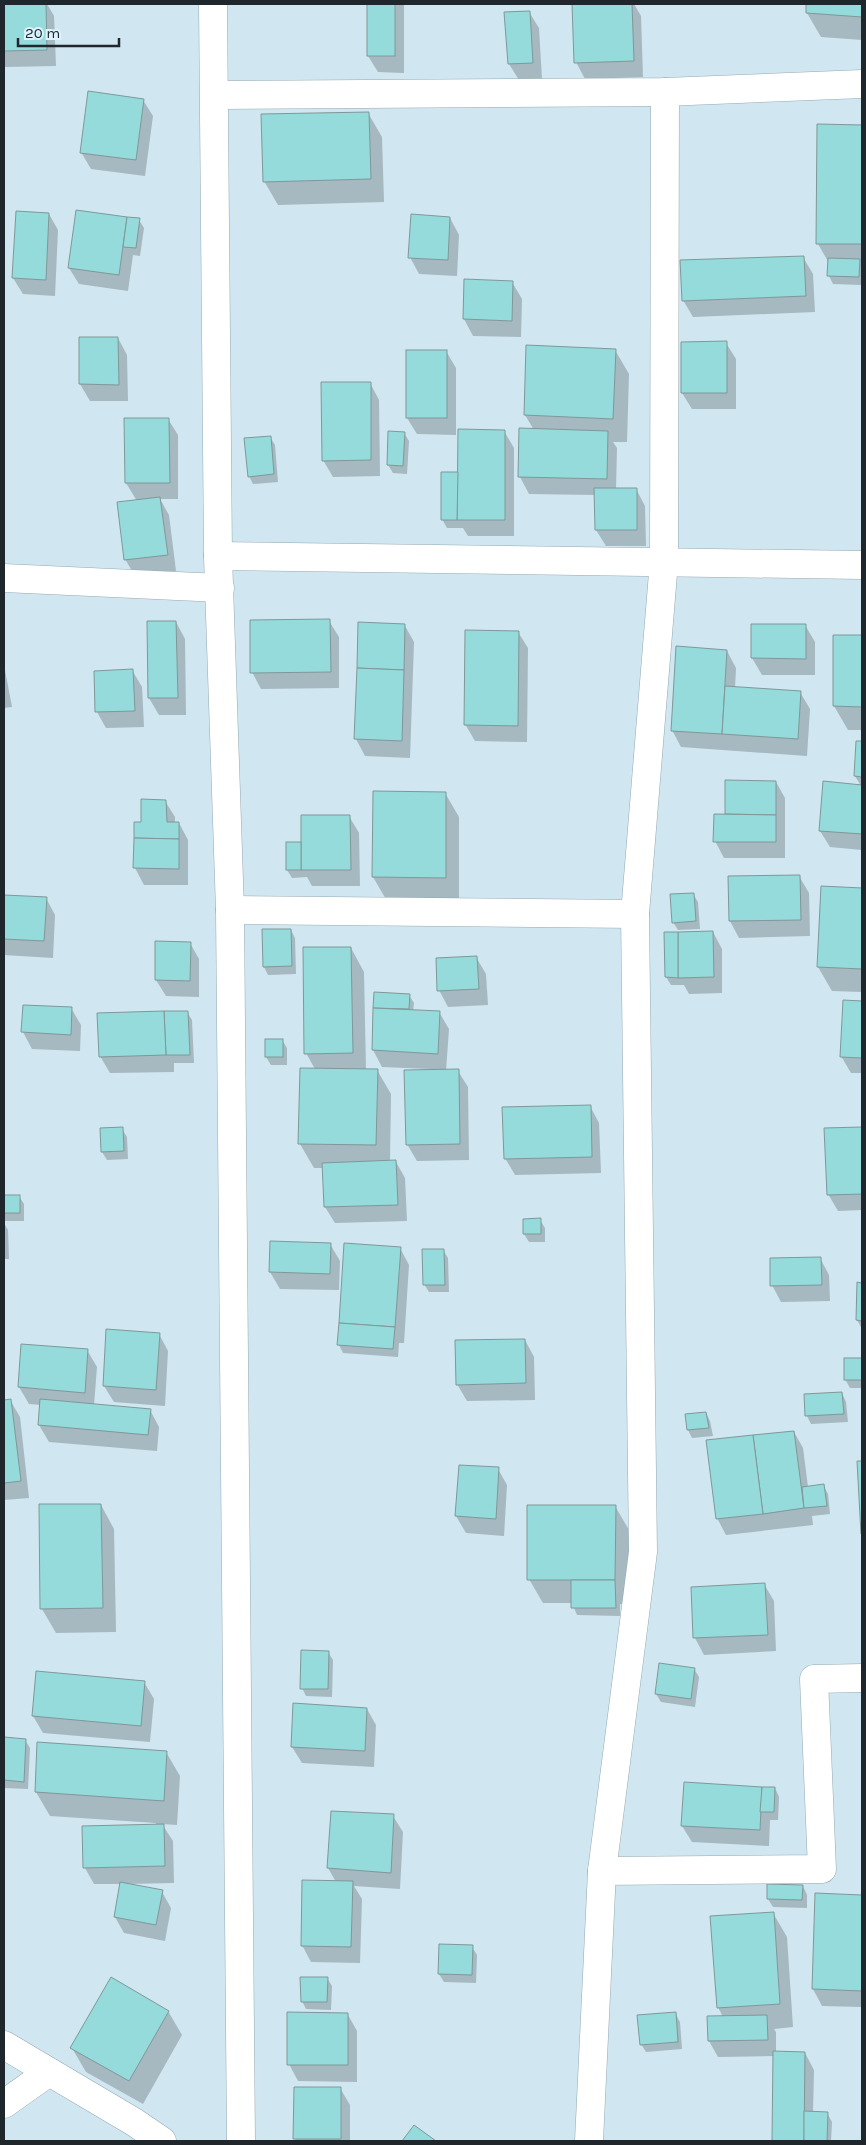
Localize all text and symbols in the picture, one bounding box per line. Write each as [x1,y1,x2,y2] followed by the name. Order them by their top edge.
[18,15,119,47] scale bar
[25,24,60,42] text: 20 m

